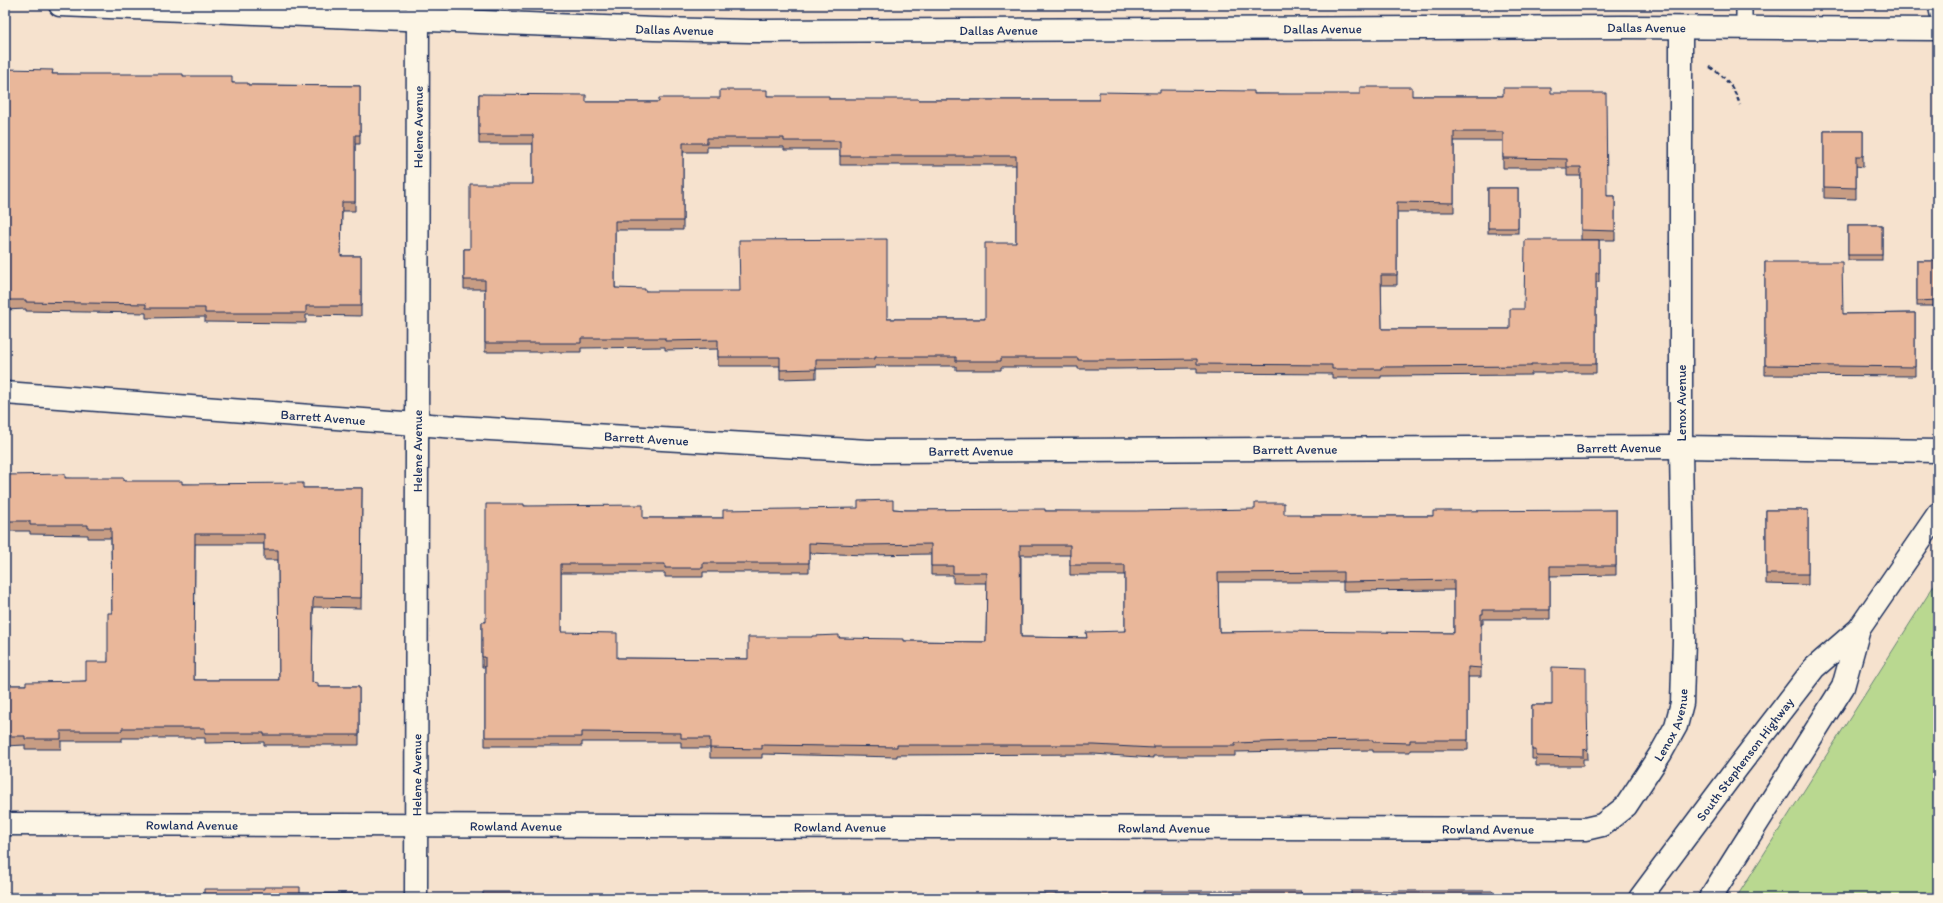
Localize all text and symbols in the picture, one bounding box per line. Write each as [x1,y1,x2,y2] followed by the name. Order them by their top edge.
[1607,19,1686,35] street label: Dallas Avenue
[635,21,714,38] street label: Dallas Avenue
[1283,21,1362,36] street label: Dallas Avenue
[959,22,1038,38] street label: Dallas Avenue
[410,86,425,168] street label: Helene Avenue
[1674,364,1689,442] street label: Lenox Avenue
[280,406,366,428] street label: Barrett Avenue
[409,410,425,492] street label: Helene Avenue
[604,428,689,448] street label: Barrett Avenue
[1576,440,1662,455] street label: Barrett Avenue
[1252,441,1338,457] street label: Barrett Avenue
[928,443,1014,458] street label: Barrett Avenue
[1650,688,1690,764] street label: Lenox Avenue
[1693,694,1796,824] street label: South Stephenson Highway
[409,734,424,816] street label: Helene Avenue
[146,817,238,832] street label: Rowland Avenue
[470,818,562,833] street label: Rowland Avenue
[794,819,886,834] street label: Rowland Avenue
[1118,820,1210,835] street label: Rowland Avenue
[1442,821,1534,836] street label: Rowland Avenue

